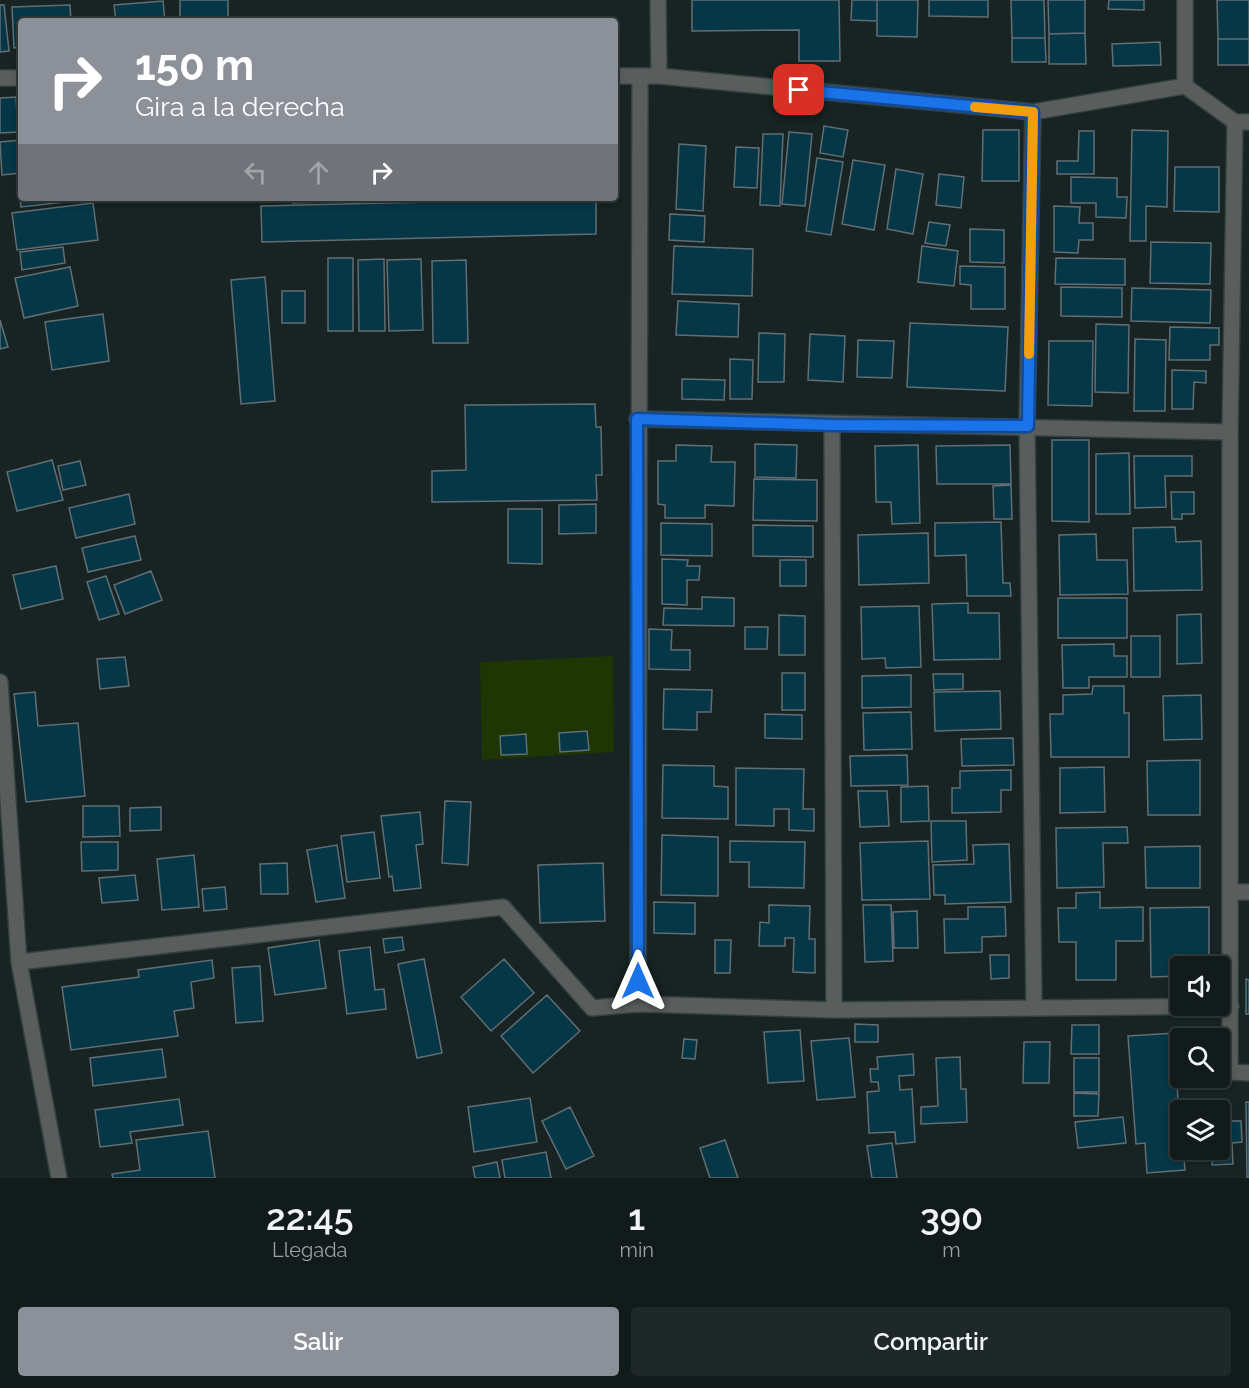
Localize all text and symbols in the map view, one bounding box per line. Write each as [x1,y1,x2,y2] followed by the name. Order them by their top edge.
[135,41,254,90] text: 150 m
[36,42,114,120] icon: right
[773,64,824,115] pin
[782,73,815,106] icon: arrive
[135,91,345,122] text: Gira a la derecha
[239,156,272,189] icon: left
[302,156,335,189] icon: ahead
[365,156,398,189] icon: right
[606,949,670,1013] position arrow
[1170,956,1230,1160] map controls
[1170,956,1230,1016] button: sound
[1170,1028,1230,1088] button: search
[1170,1100,1230,1160] button: layers
[266,1196,354,1238] text: 22:45
[628,1196,645,1238] text: 1
[920,1196,983,1238] text: 390
[272,1238,348,1262] text: Llegada
[620,1238,654,1262] text: min
[942,1238,961,1262] text: m
[18,1307,619,1376] button: Salir
[631,1307,1231,1376] button: Compartir

